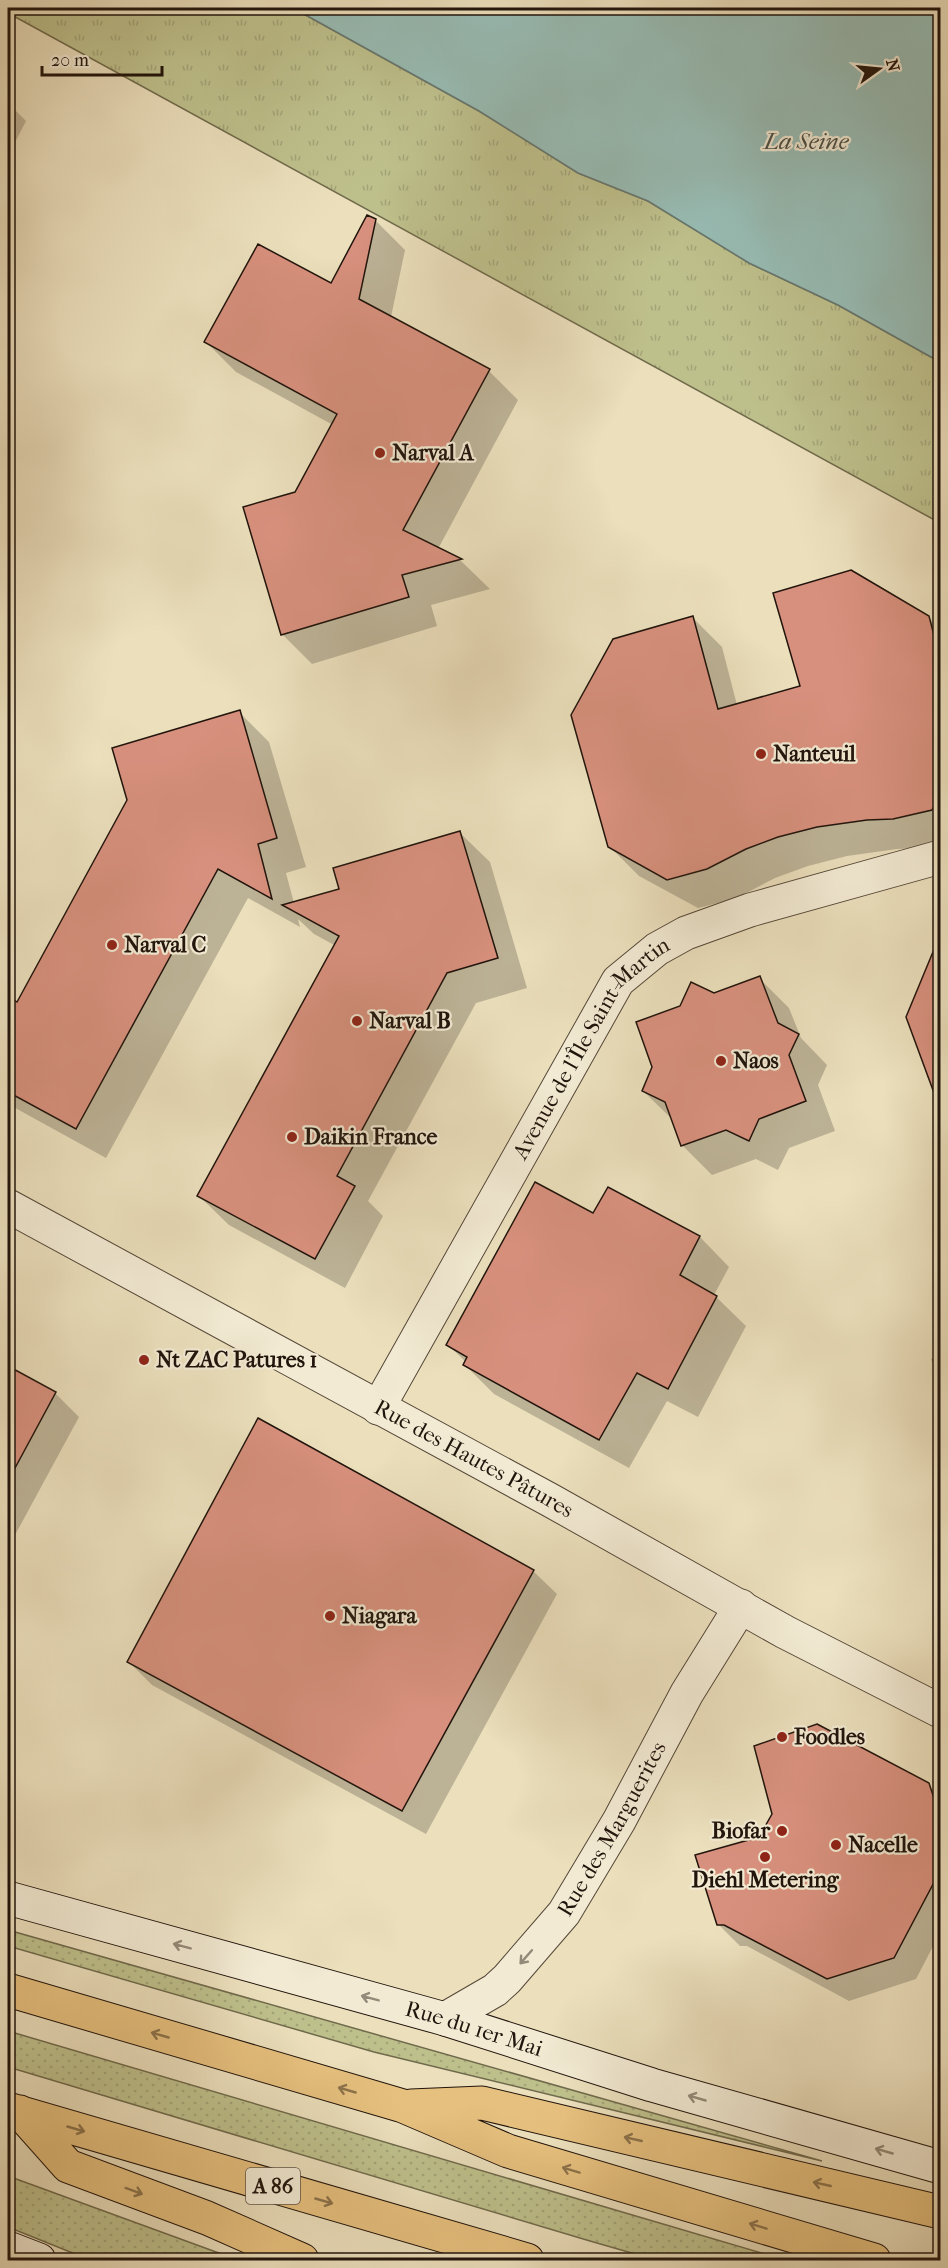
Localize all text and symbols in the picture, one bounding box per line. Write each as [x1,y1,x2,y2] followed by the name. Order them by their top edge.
[42,39,162,77] scale bar
[849,39,909,99] north arrow
[51,50,89,71] text: 20 m
[882,57,904,74] text: N
[762,127,850,155] water label: La Seine
[392,440,475,466] place label: Narval A
[373,446,387,460] marker: Narval A
[773,741,857,767] place label: Nanteuil
[754,747,768,761] marker: Nanteuil
[507,931,674,1165] street label: Avenue de l'Île Saint-Martin
[124,932,207,958] place label: Narval C
[105,938,119,952] marker: Narval C
[369,1008,451,1034] place label: Narval B
[350,1014,364,1028] marker: Narval B
[733,1048,779,1074] place label: Naos
[714,1054,728,1068] marker: Naos
[304,1124,437,1150] place label: Daikin France
[285,1130,299,1144] marker: Daikin France
[156,1347,317,1373] place label: Nt ZAC Patures 1
[137,1353,151,1367] marker: Nt ZAC Patures 1
[370,1394,578,1523] street label: Rue des Hautes Pâtures
[342,1603,417,1629] place label: Niagara
[323,1609,337,1623] marker: Niagara
[793,1724,865,1750] place label: Foodles
[775,1730,789,1744] marker: Foodles
[552,1737,672,1921] street label: Rue des Marguerites
[712,1818,771,1844] place label: Biofar
[775,1824,789,1838] marker: Biofar
[848,1832,918,1858] place label: Nacelle
[829,1838,843,1852] marker: Nacelle
[758,1850,772,1864] marker: Diehl Metering
[692,1867,840,1893] place label: Diehl Metering
[173,1940,192,1951] one-way arrow
[519,1949,533,1964] one-way arrow
[361,1992,380,2003] one-way arrow
[402,1996,546,2062] street label: Rue du 1er Mai
[151,2029,170,2040] one-way arrow
[338,2084,357,2095] one-way arrow
[688,2092,707,2103] one-way arrow
[66,2124,85,2135] one-way arrow
[623,2132,642,2144] one-way arrow
[875,2145,894,2156] one-way arrow
[562,2164,581,2175] one-way arrow
[246,2168,300,2204] road number: A 86
[813,2178,832,2190] one-way arrow
[124,2187,142,2198] one-way arrow
[314,2196,333,2207] one-way arrow
[749,2220,768,2231] one-way arrow

